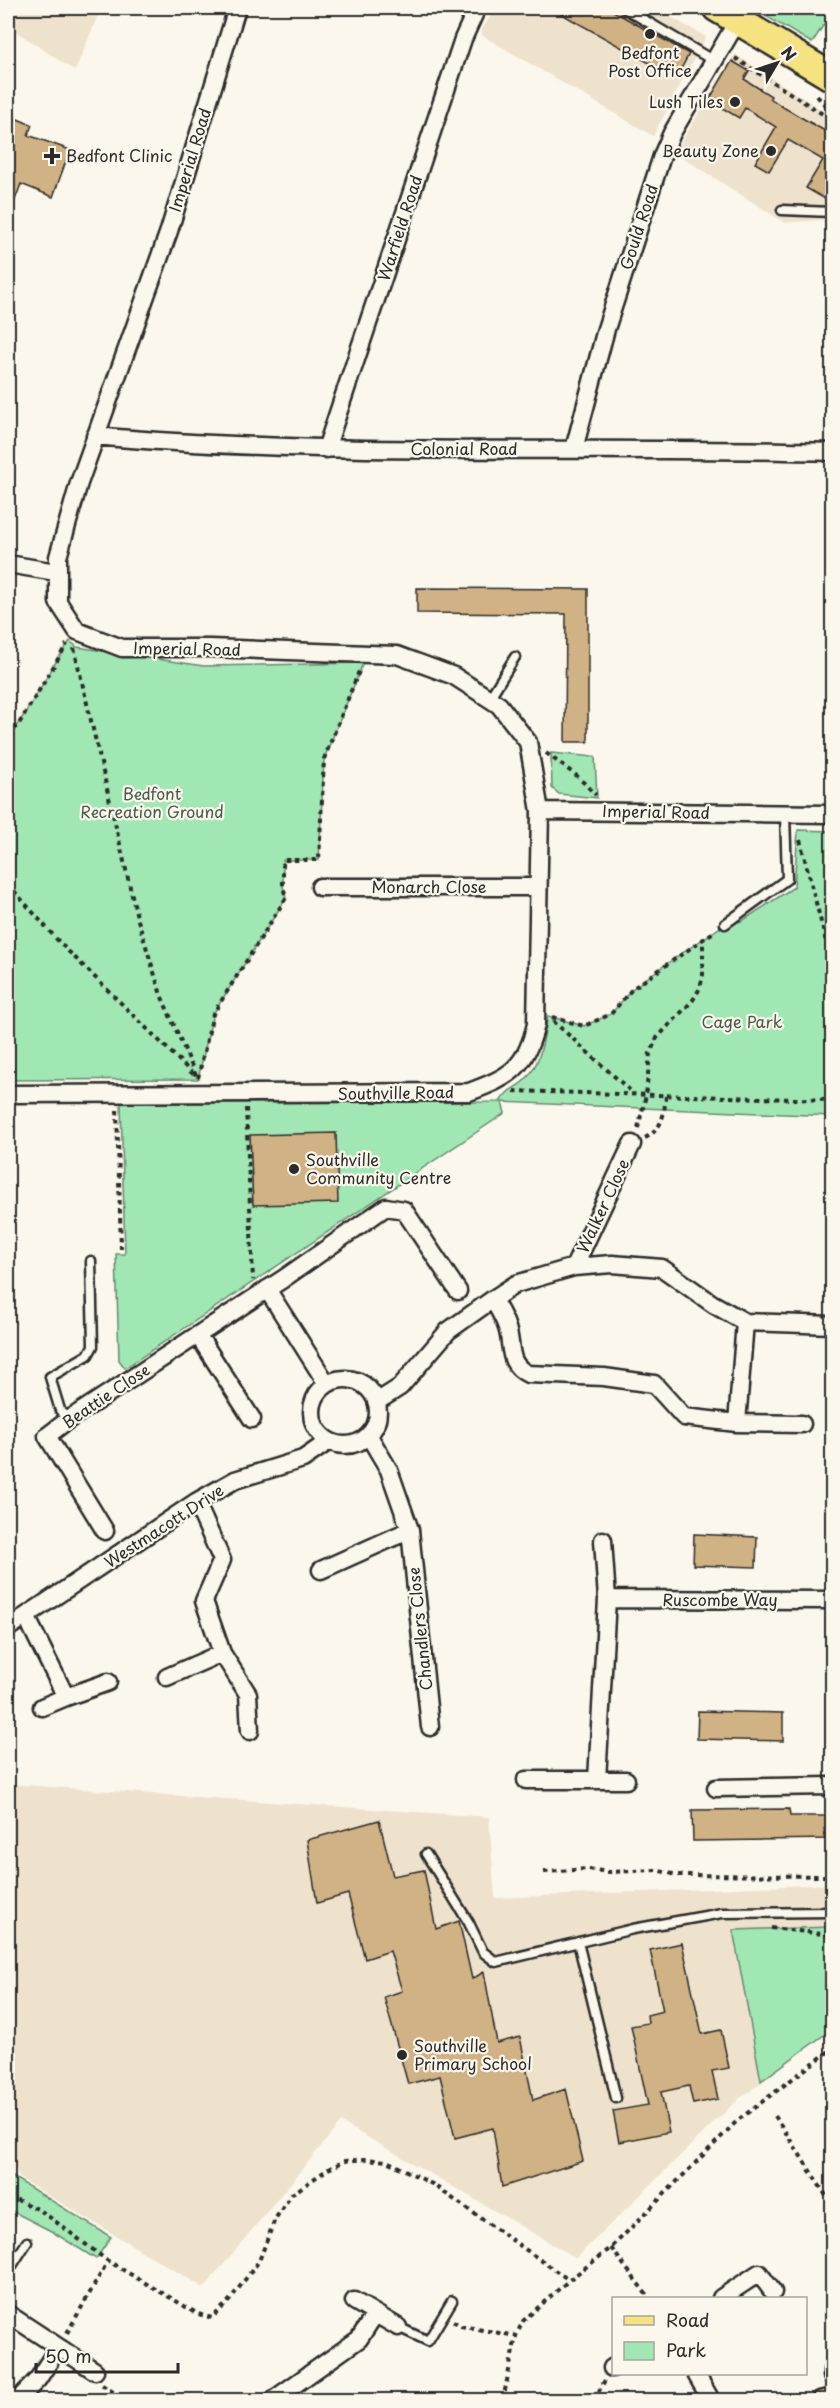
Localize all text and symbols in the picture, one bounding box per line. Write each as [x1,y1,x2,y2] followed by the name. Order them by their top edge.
[643,27,657,41] marker: Bedfont Post Office
[747,33,807,93] north arrow
[608,40,692,82] place label: Bedfont Post Office
[776,40,803,65] text: N
[649,89,723,113] place label: Lush Tiles
[728,95,742,109] marker: Lush Tiles
[162,105,216,215] street label: Imperial Road
[662,138,759,162] place label: Beauty Zone
[66,143,172,167] place label: Bedfont Clinic
[764,144,778,158] marker: Beauty Zone
[43,147,61,165] marker: Bedfont Clinic
[371,172,427,284] street label: Warfield Road
[613,181,663,273] street label: Gould Road
[410,436,518,460] street label: Colonial Road
[133,635,241,661] street label: Imperial Road
[80,781,224,823] park label: Bedfont Recreation Ground
[602,798,710,824] street label: Imperial Road
[371,874,487,898] street label: Monarch Close
[702,1009,783,1033] park label: Cage Park
[338,1079,454,1105] street label: Southville Road
[306,1147,451,1189] place label: Southville Community Centre
[570,1155,634,1257] street label: Walker Close
[287,1162,301,1176] marker: Southville Community Centre
[57,1357,154,1433] street label: Beattie Close
[99,1477,228,1573] street label: Westmacott Drive
[401,1566,437,1692] street label: Chandlers Close
[662,1587,778,1611] street label: Ruscombe Way
[414,2033,532,2075] place label: Southville Primary School
[395,2048,409,2062] marker: Southville Primary School
[612,2297,807,2375] legend
[666,2306,710,2333] text: Road
[36,2336,178,2374] scale bar
[666,2336,706,2363] text: Park
[45,2342,92,2369] text: 50 m

